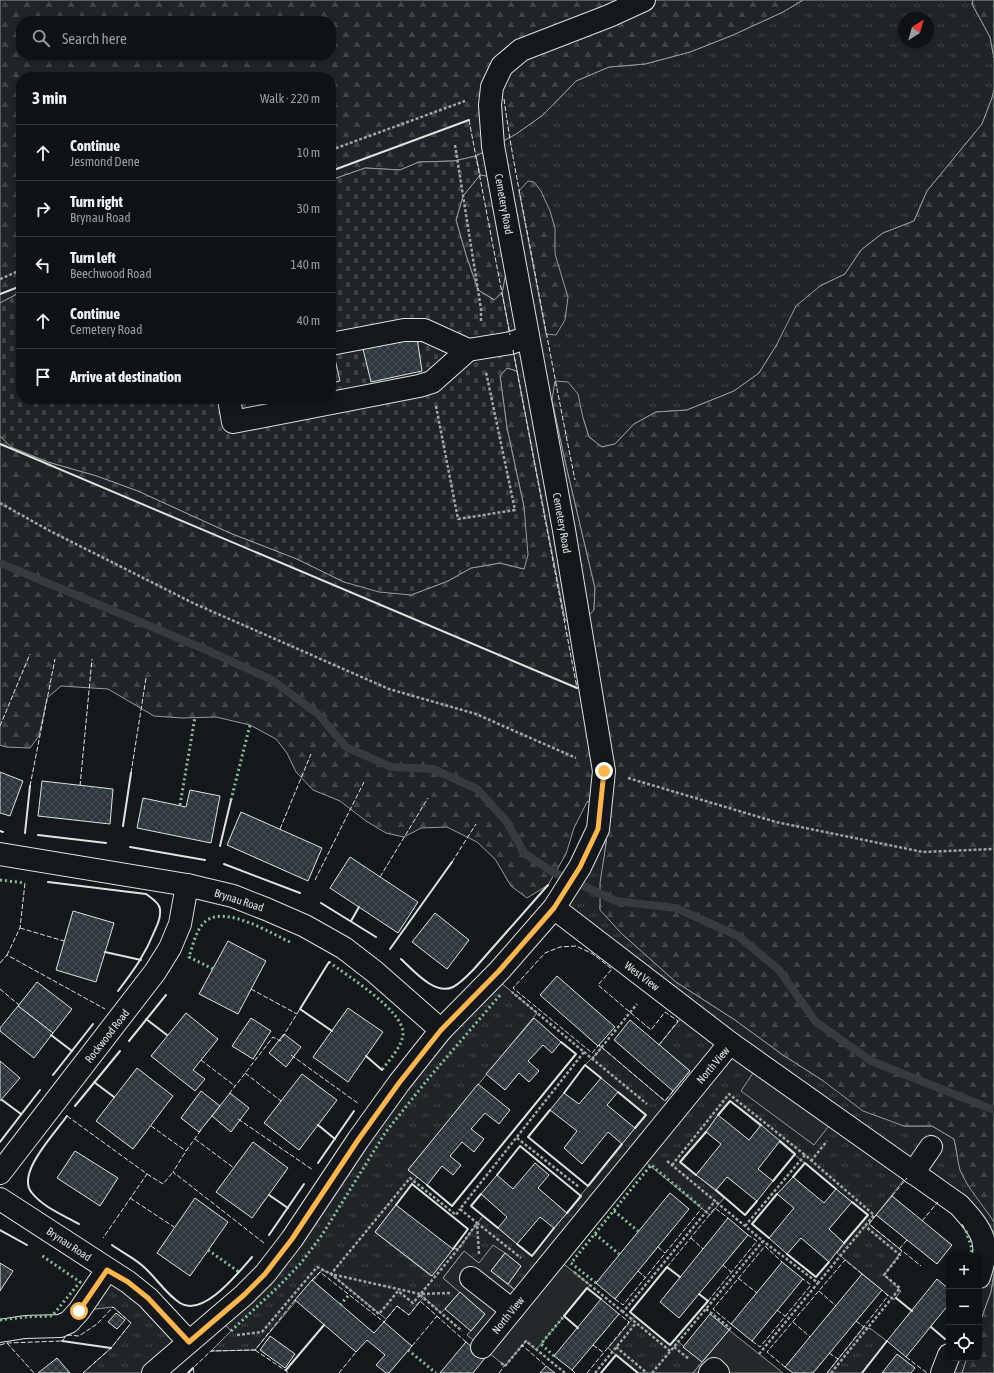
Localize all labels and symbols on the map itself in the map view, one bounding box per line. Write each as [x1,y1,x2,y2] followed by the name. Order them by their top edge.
[898,12,934,48] north arrow
[493,173,515,235] street label: Cemetery Road
[551,492,573,554] street label: Cemetery Road
[595,762,613,780] route end
[213,886,265,914] street label: Brynau Road
[622,959,662,993] street label: West View
[83,1007,131,1065] street label: Rockwood Road
[694,1044,732,1086] street label: North View
[44,1225,94,1263] street label: Brynau Road
[489,1294,527,1336] street label: North View
[70,1302,88,1320] route start

